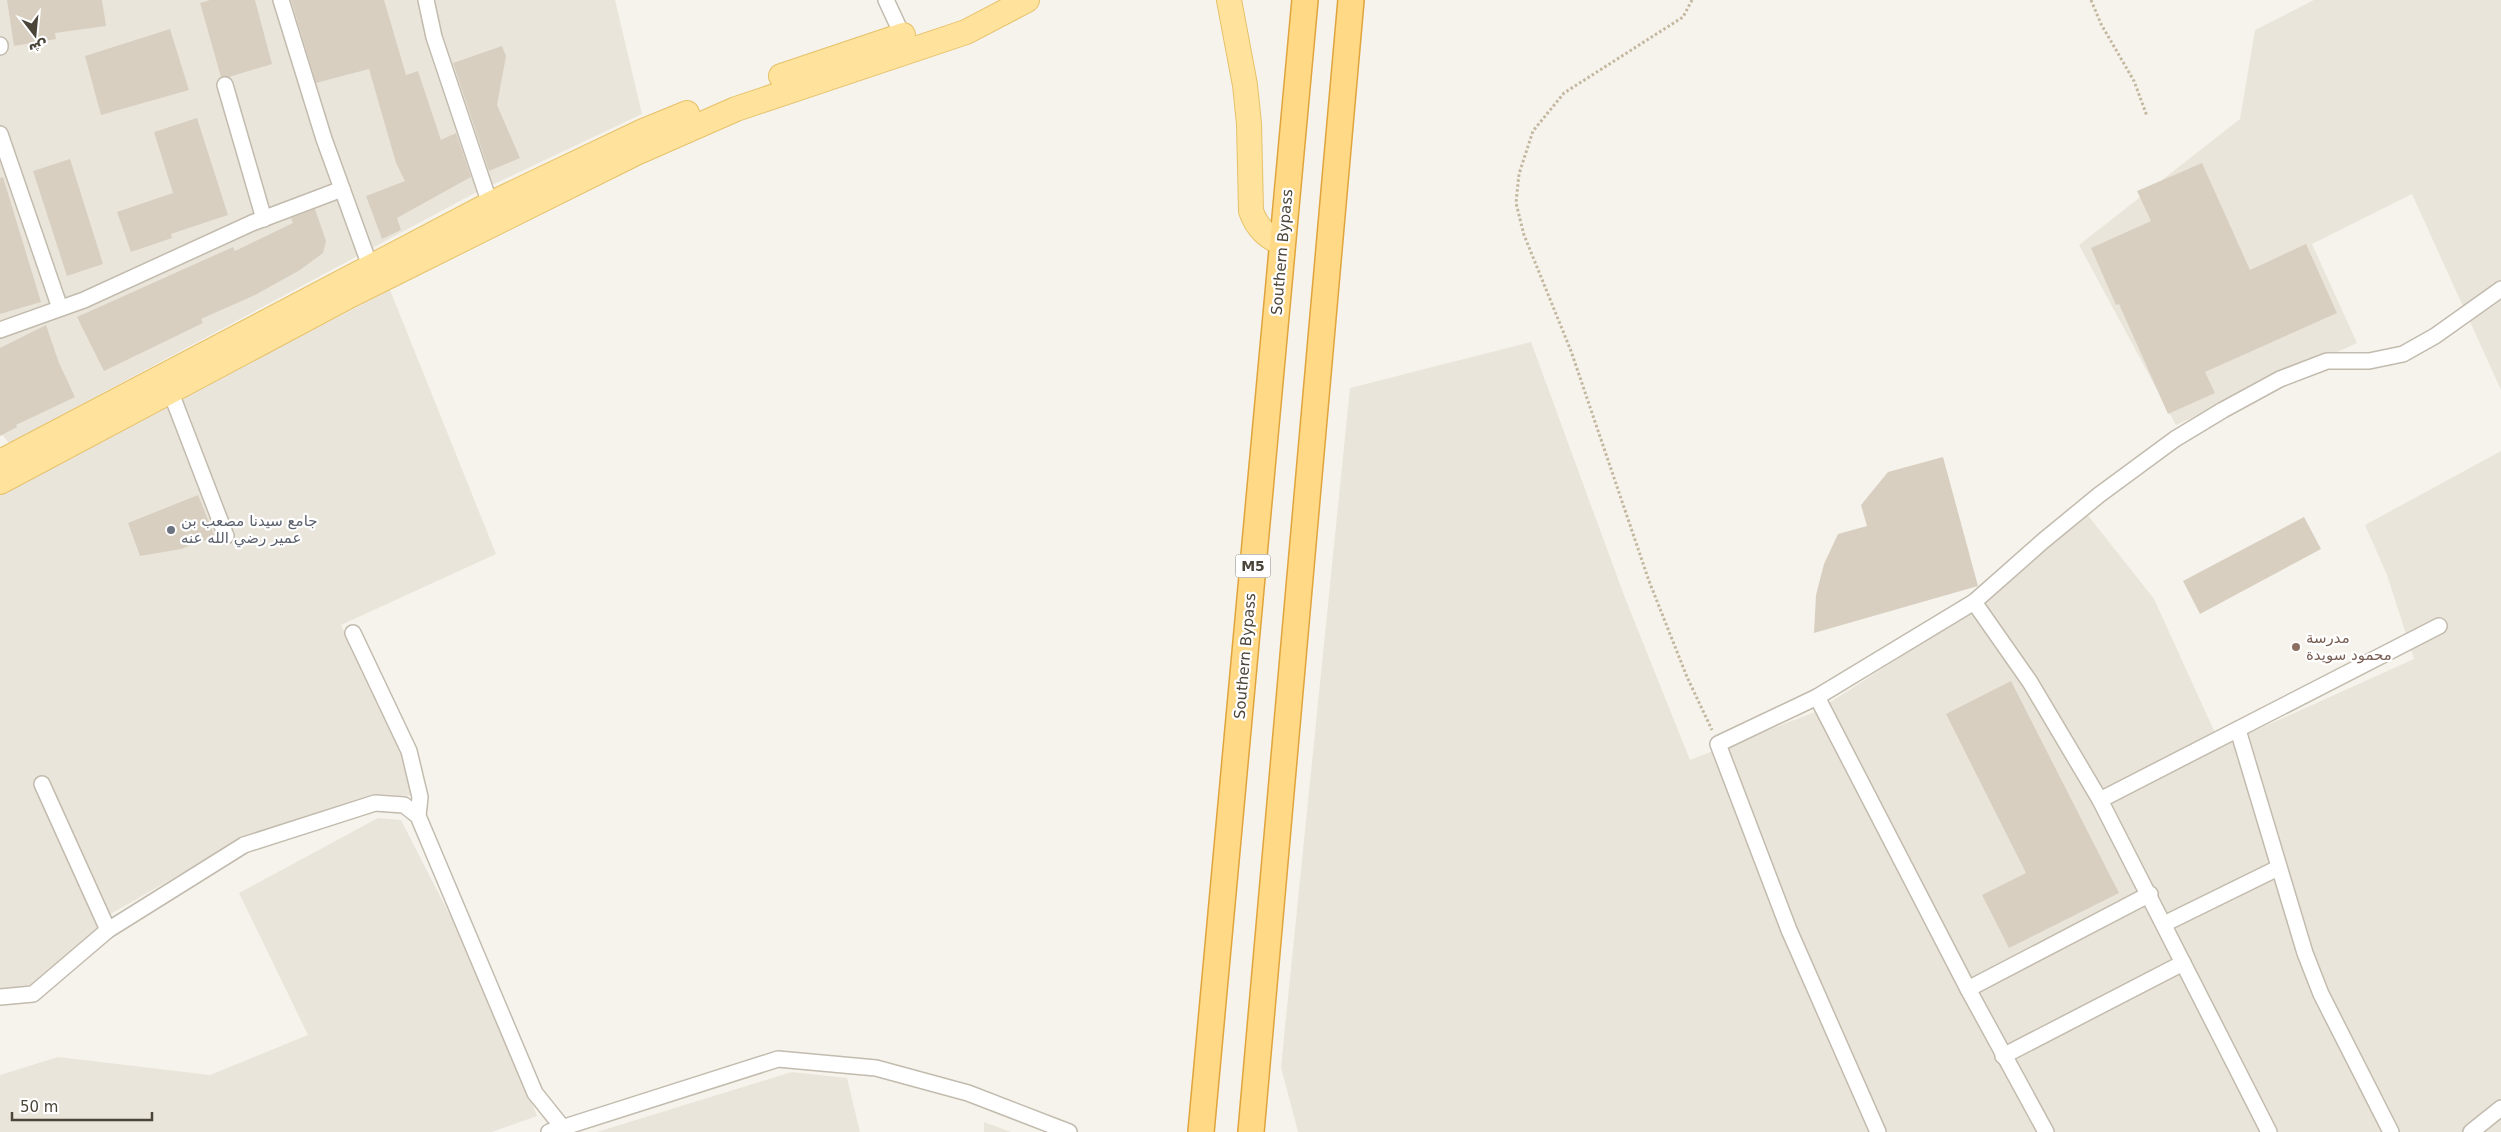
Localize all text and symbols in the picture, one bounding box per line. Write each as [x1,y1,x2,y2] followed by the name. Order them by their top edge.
[10,10,60,60] north arrow
[27,37,50,58] text: ش
[1268,188,1296,316] street label: Southern Bypass
[181,512,317,548] place label: جامع سيدنا مصعب بن عمير رضي الله عنه
[165,524,177,536] marker: جامع سيدنا مصعب بن عمير رضي الله عنه
[1236,554,1270,578] road number: M5
[1231,592,1259,720] street label: Southern Bypass
[2306,629,2392,664] place label: مدرسة محمود سويدة
[2290,641,2302,653] marker: مدرسة محمود سويدة
[12,1090,152,1122] scale bar
[20,1098,58,1116] text: 50 m

